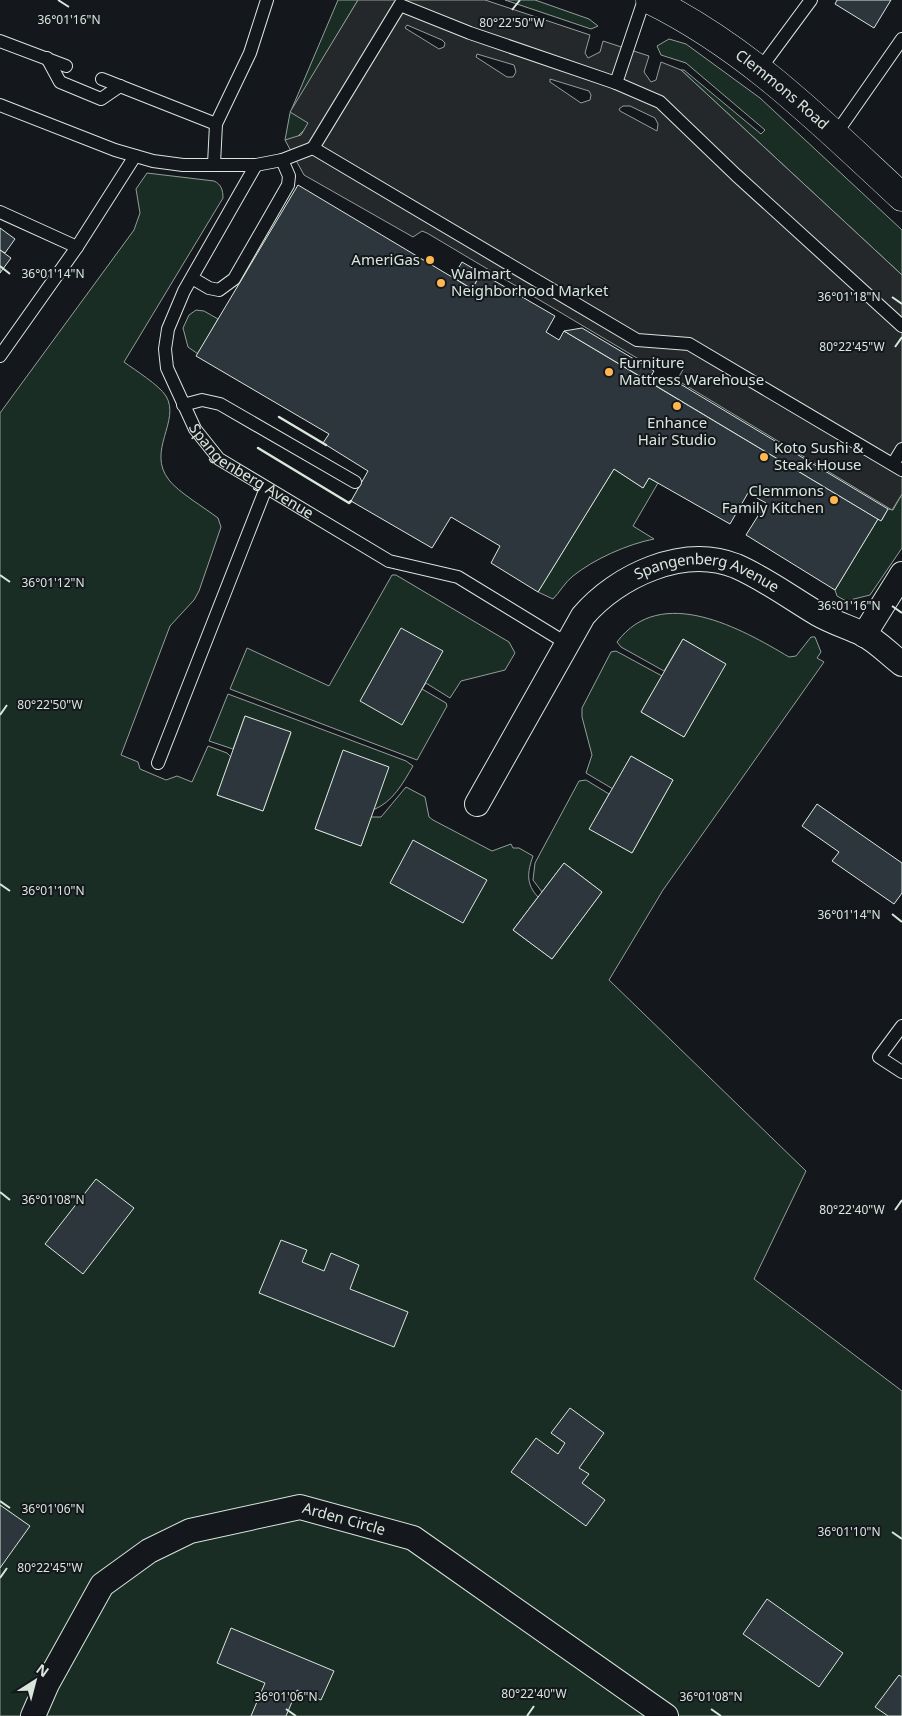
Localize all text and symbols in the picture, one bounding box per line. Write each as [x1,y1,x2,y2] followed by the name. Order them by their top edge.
[37,11,101,28] text: 36°01'16"N
[479,14,545,31] text: 80°22'50"W
[732,44,834,133] street label: Clemmons Road
[351,249,420,269] place label: AmeriGas
[424,254,436,266] marker: AmeriGas
[451,263,609,300] place label: Walmart Neighborhood Market
[21,265,85,282] text: 36°01'14"N
[435,277,447,289] marker: Walmart Neighborhood Market
[817,288,881,305] text: 36°01'18"N
[819,338,885,355] text: 80°22'45"W
[619,352,764,389] place label: Furniture Mattress Warehouse
[603,366,615,378] marker: Furniture Mattress Warehouse
[671,400,683,412] marker: Enhance Hair Studio
[638,412,716,449] place label: Enhance Hair Studio
[185,420,318,523] street label: Spangenberg Avenue
[774,437,863,474] place label: Koto Sushi & Steak House
[758,451,770,463] marker: Koto Sushi & Steak House
[722,480,824,517] place label: Clemmons Family Kitchen
[828,494,840,506] marker: Clemmons Family Kitchen
[630,548,783,596] street label: Spangenberg Avenue
[21,574,85,591] text: 36°01'12"N
[817,597,881,614] text: 36°01'16"N
[17,696,83,713] text: 80°22'50"W
[21,882,85,899] text: 36°01'10"N
[817,906,881,923] text: 36°01'14"N
[21,1191,85,1208] text: 36°01'08"N
[819,1201,885,1218] text: 80°22'40"W
[301,1497,388,1539] street label: Arden Circle
[21,1500,85,1517] text: 36°01'06"N
[817,1523,881,1540] text: 36°01'10"N
[17,1559,83,1576] text: 80°22'45"W
[10,1656,60,1706] north arrow
[33,1659,53,1681] text: N
[501,1685,567,1702] text: 80°22'40"W
[254,1688,318,1705] text: 36°01'06"N
[679,1688,743,1705] text: 36°01'08"N

